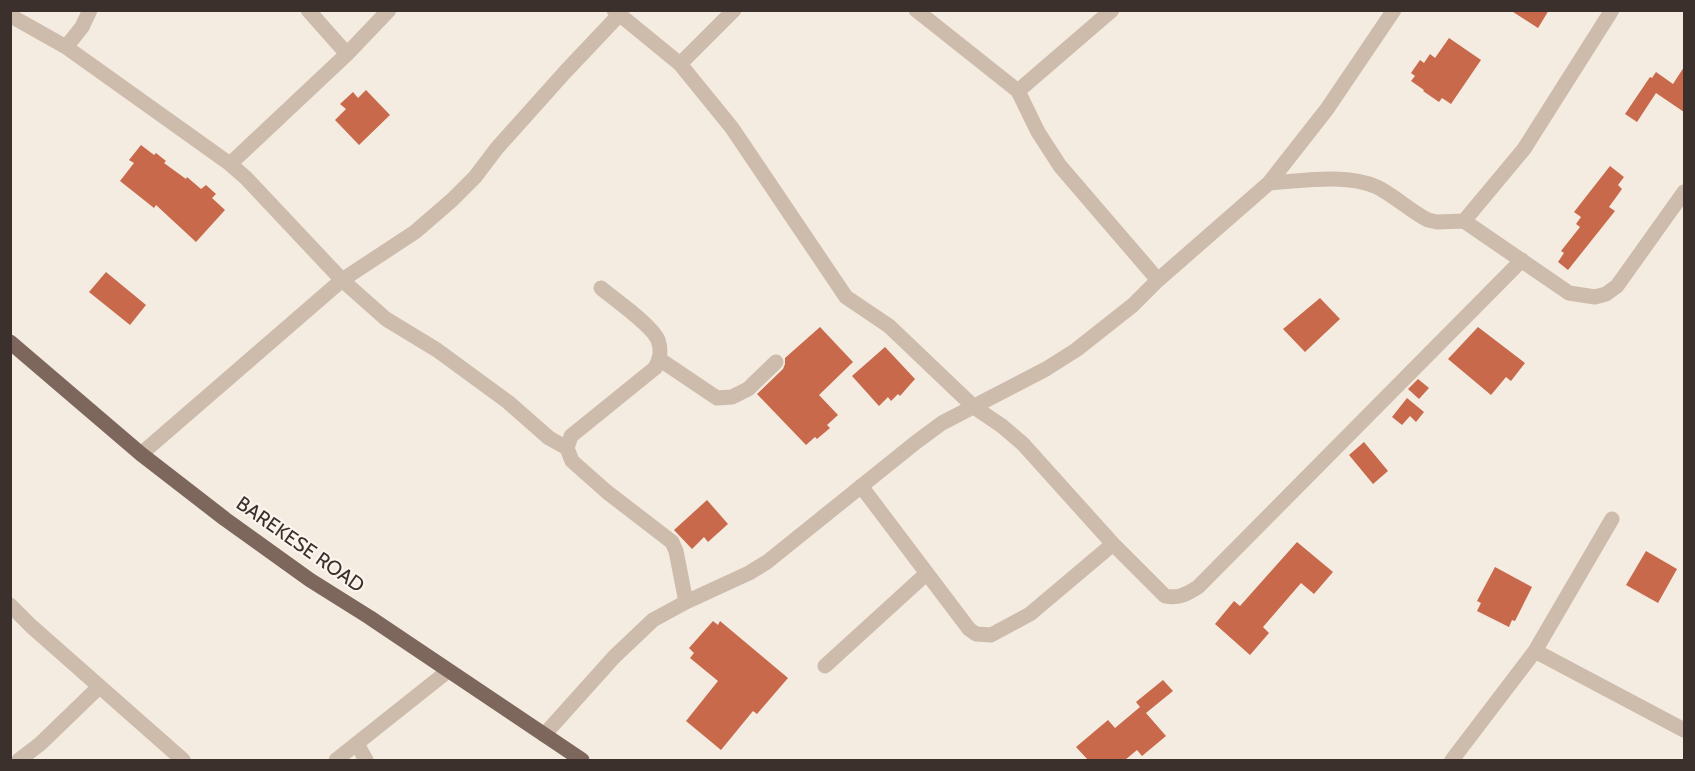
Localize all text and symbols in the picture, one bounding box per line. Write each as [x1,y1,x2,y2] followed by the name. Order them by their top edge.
[231,492,369,598] street label: BAREKESE ROAD

